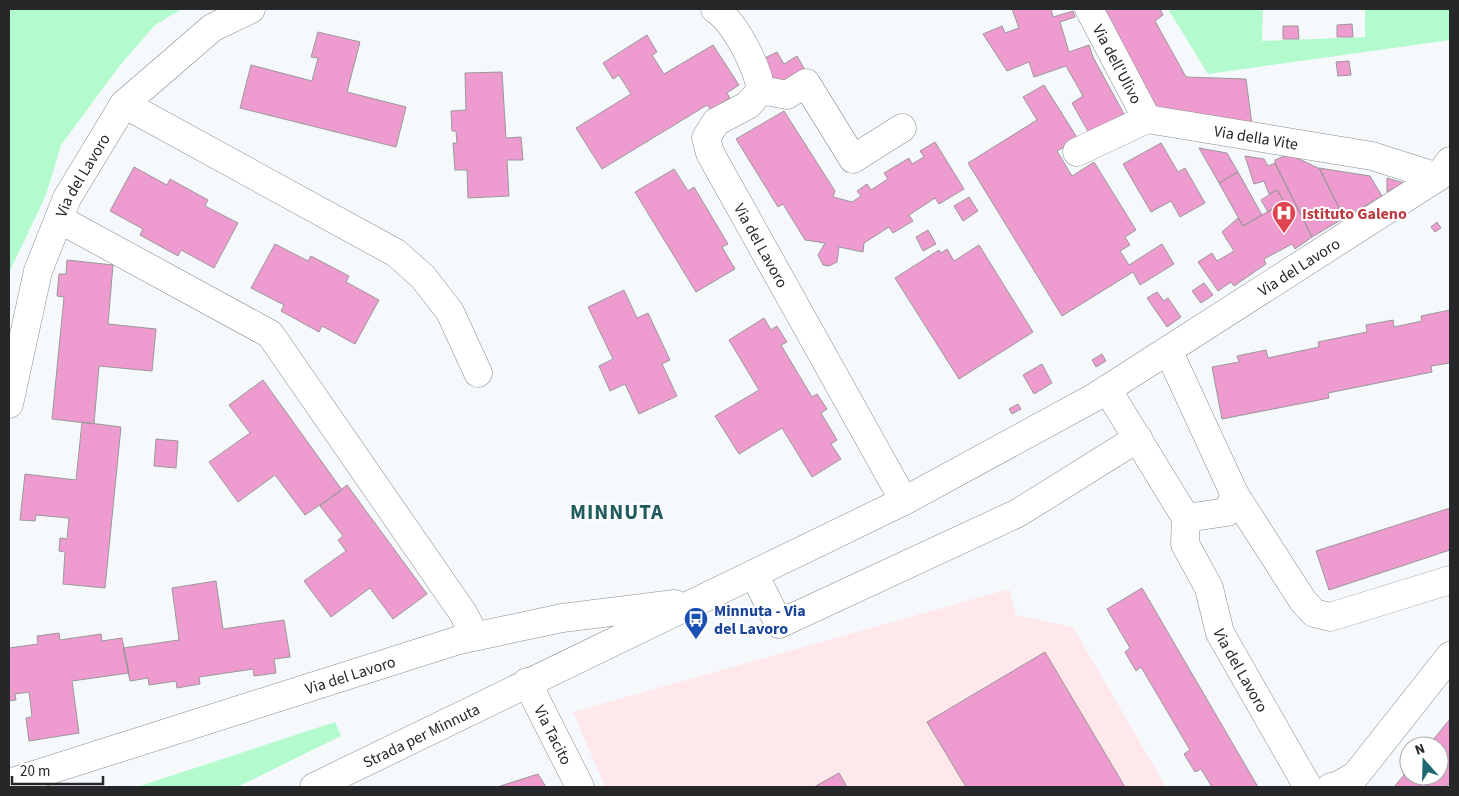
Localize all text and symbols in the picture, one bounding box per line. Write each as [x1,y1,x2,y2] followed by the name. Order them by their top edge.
[1087,21,1147,108] street label: Via dell'Ulivo
[1212,120,1300,156] street label: Via della Vite
[51,129,116,221] street label: Via del Lavoro
[728,200,793,292] street label: Via del Lavoro
[1271,200,1297,234] hospital icon: Istituto Galeno
[1302,203,1407,225] place label: Istituto Galeno
[1254,233,1344,302] street label: Via del Lavoro
[570,497,664,527] district label: MINNUTA
[714,600,806,640] place label: Minnuta - Via del Lavoro
[683,606,709,640] bus stop icon: Minnuta - Via del Lavoro
[1207,626,1273,717] street label: Via del Lavoro
[303,651,398,700] street label: Via del Lavoro
[359,698,484,774] street label: Strada per Minnuta
[528,702,577,769] street label: Via Tacito
[1399,736,1449,786] north arrow
[1412,739,1428,761] text: N
[12,754,104,786] scale bar
[20,761,50,782] text: 20 m

